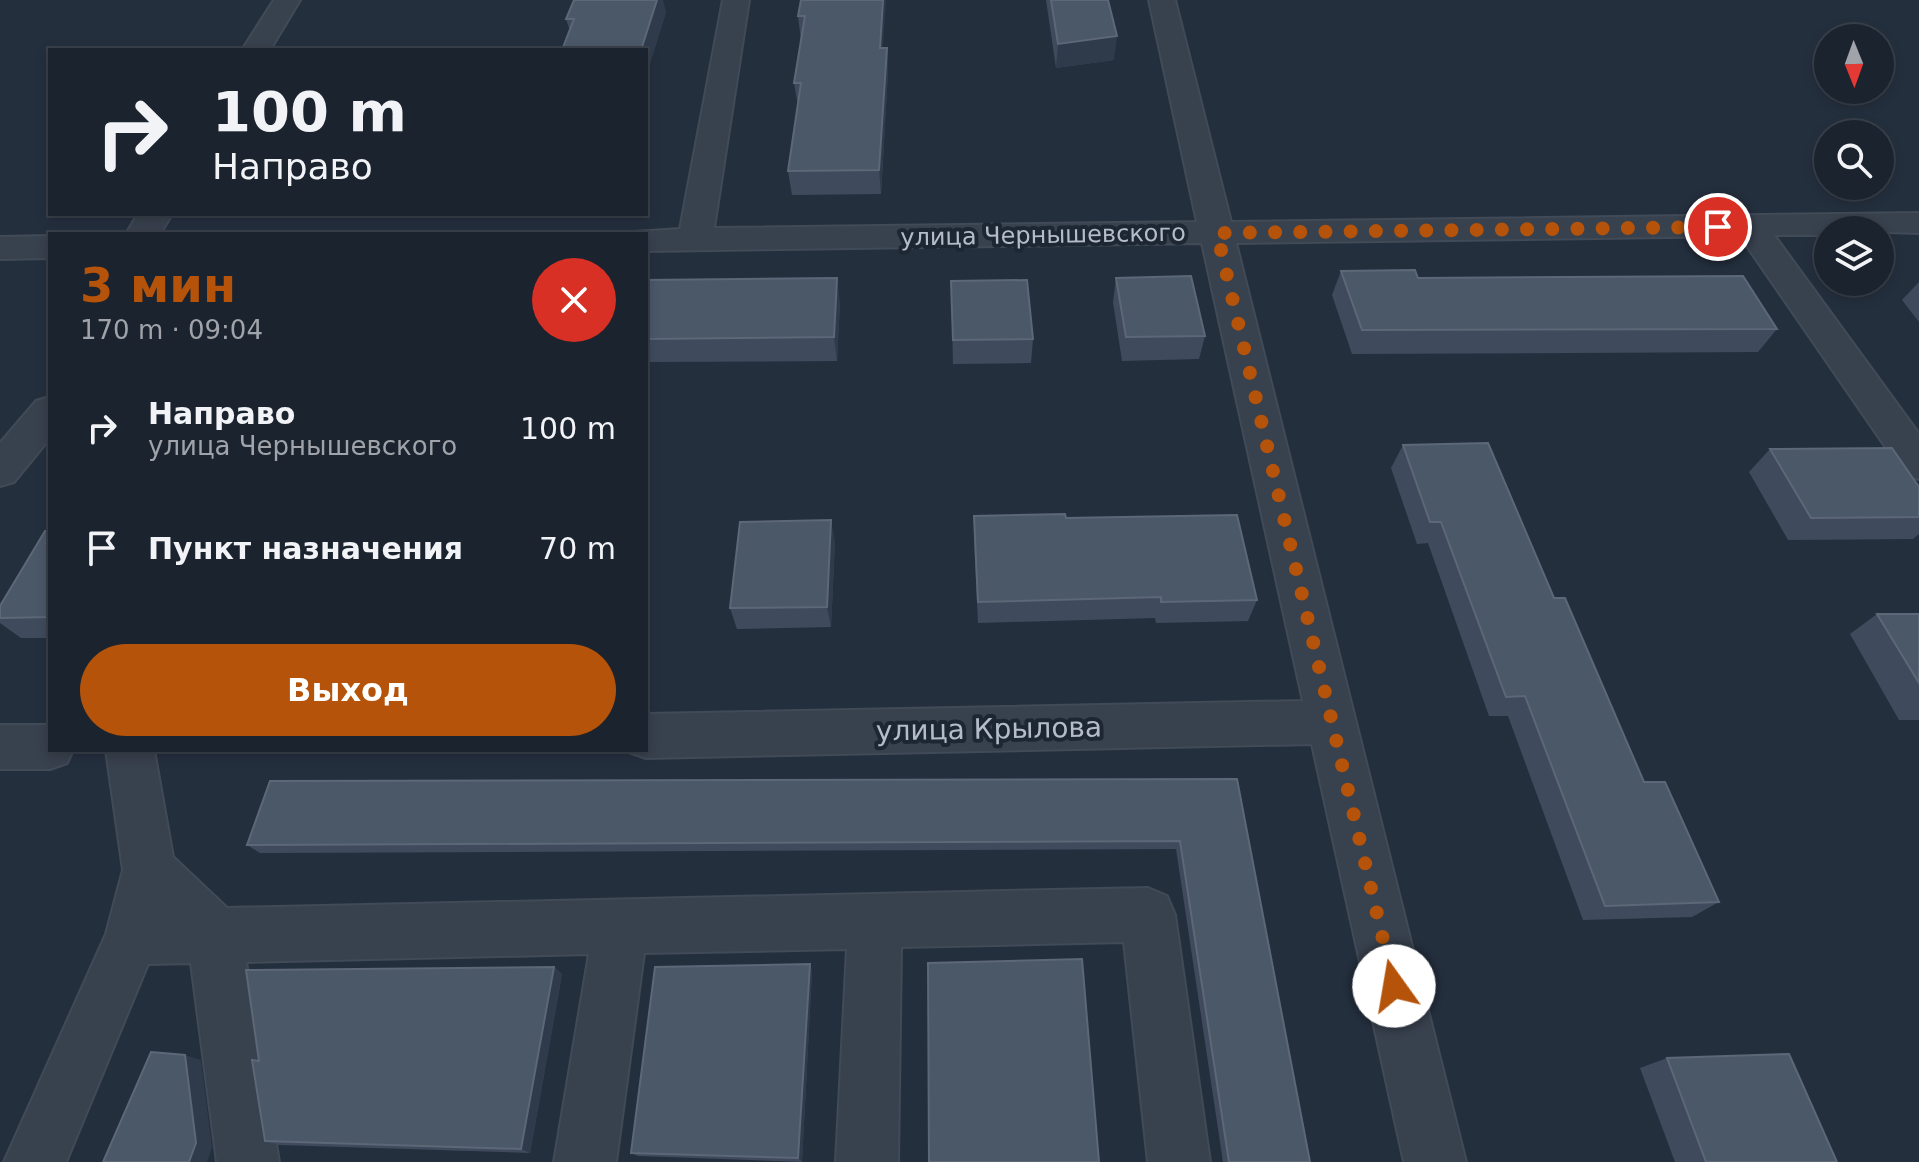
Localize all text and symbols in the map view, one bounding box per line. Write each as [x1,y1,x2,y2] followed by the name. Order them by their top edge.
[1814,24,1894,104] north arrow
[1814,24,1894,296] map controls
[212,79,407,144] text: 100 m
[80,80,184,184] icon: right
[1814,120,1894,200] button: search
[212,146,373,187] text: Направо
[1684,193,1752,261] pin
[1696,205,1740,249] icon: arrive
[1814,216,1894,296] button: layers
[900,219,1186,251] street label: улица Чернышевского
[80,257,236,313] text: 3 мин
[532,258,616,342] button: close
[80,315,263,345] text: 170 m · 09:04
[148,396,295,431] text: Направо
[80,406,124,450] icon: right
[520,411,616,446] text: 100 m
[148,431,457,461] text: улица Чернышевского
[80,526,124,570] icon: arrive
[148,531,463,566] text: Пункт назначения
[539,531,616,566] text: 70 m
[80,644,616,736] button: Выход
[876,711,1102,747] street label: улица Крылова
[1352,944,1436,1028] position arrow

